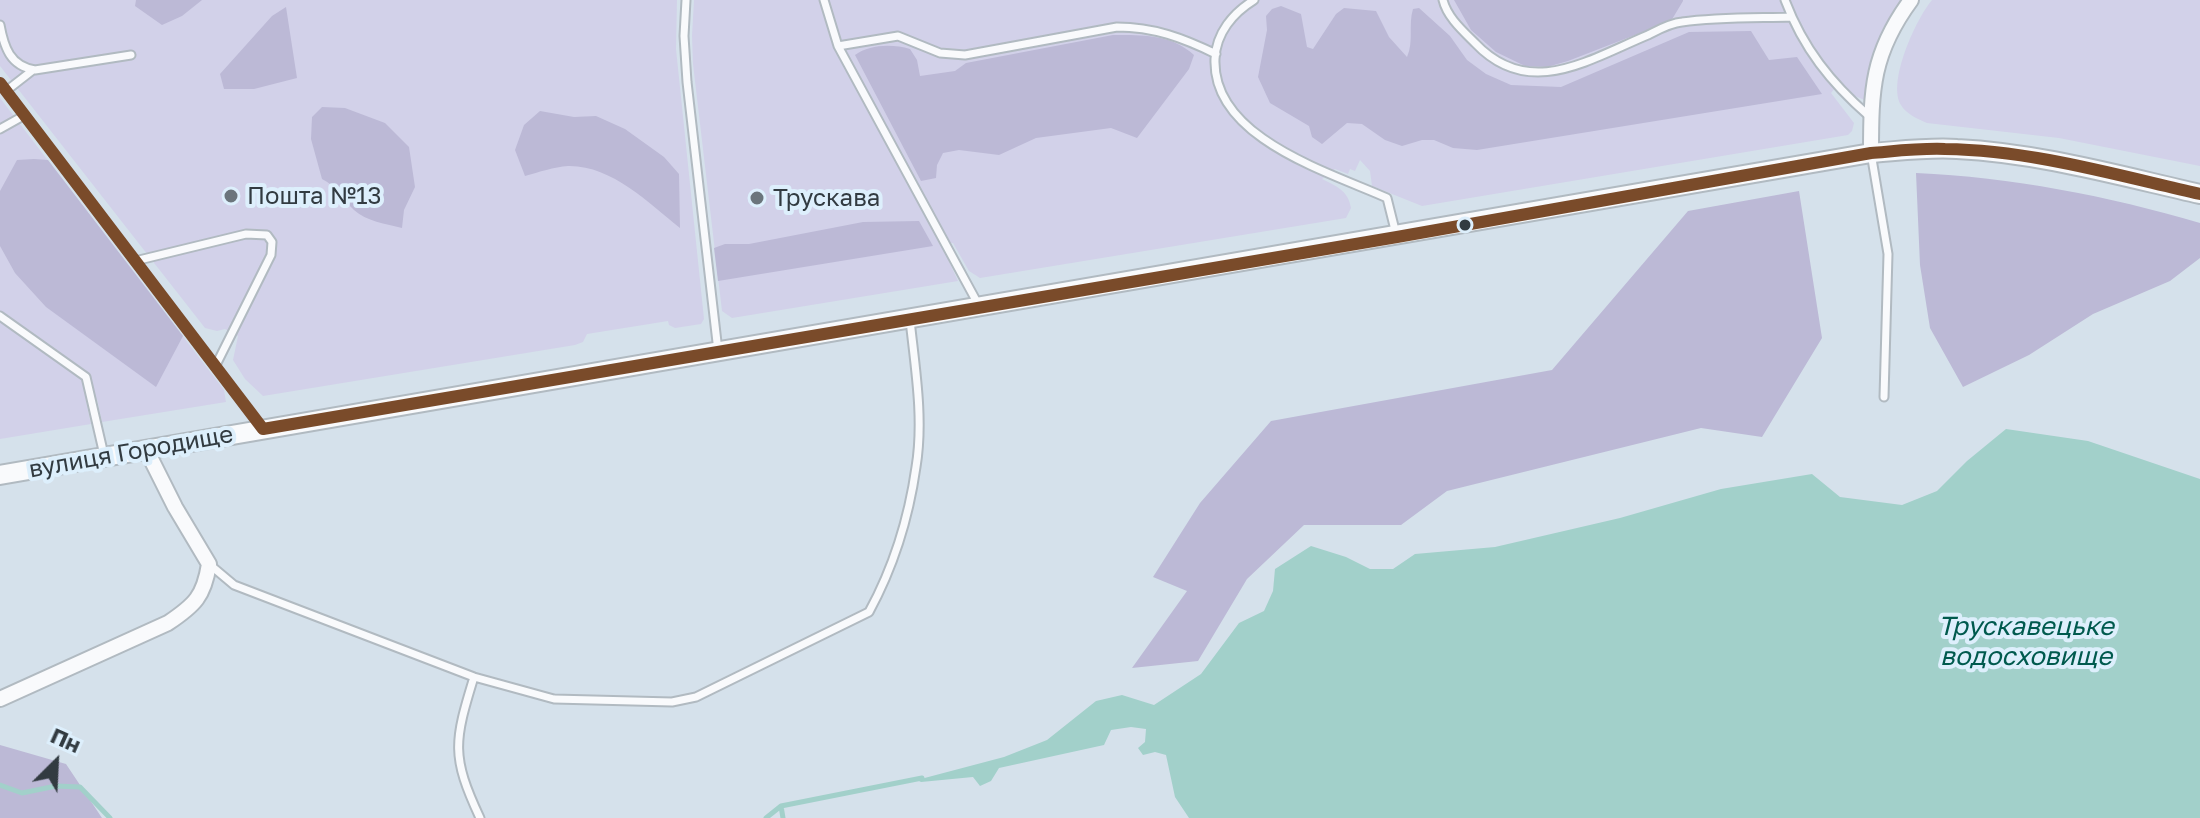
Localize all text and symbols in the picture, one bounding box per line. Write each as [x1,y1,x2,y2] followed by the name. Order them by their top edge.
[247,182,382,210] place label: Пошта №13
[773,184,880,212] place label: Трускава
[222,187,240,205] marker: Пошта №13
[748,189,766,207] marker: Трускава
[1457,217,1473,233] unlabelled marker
[27,420,235,484] street label: вулиця Городище
[1938,611,2114,672] water label: Трускавецьке водосховище
[47,721,85,758] text: Пн
[16,722,96,802] north arrow

